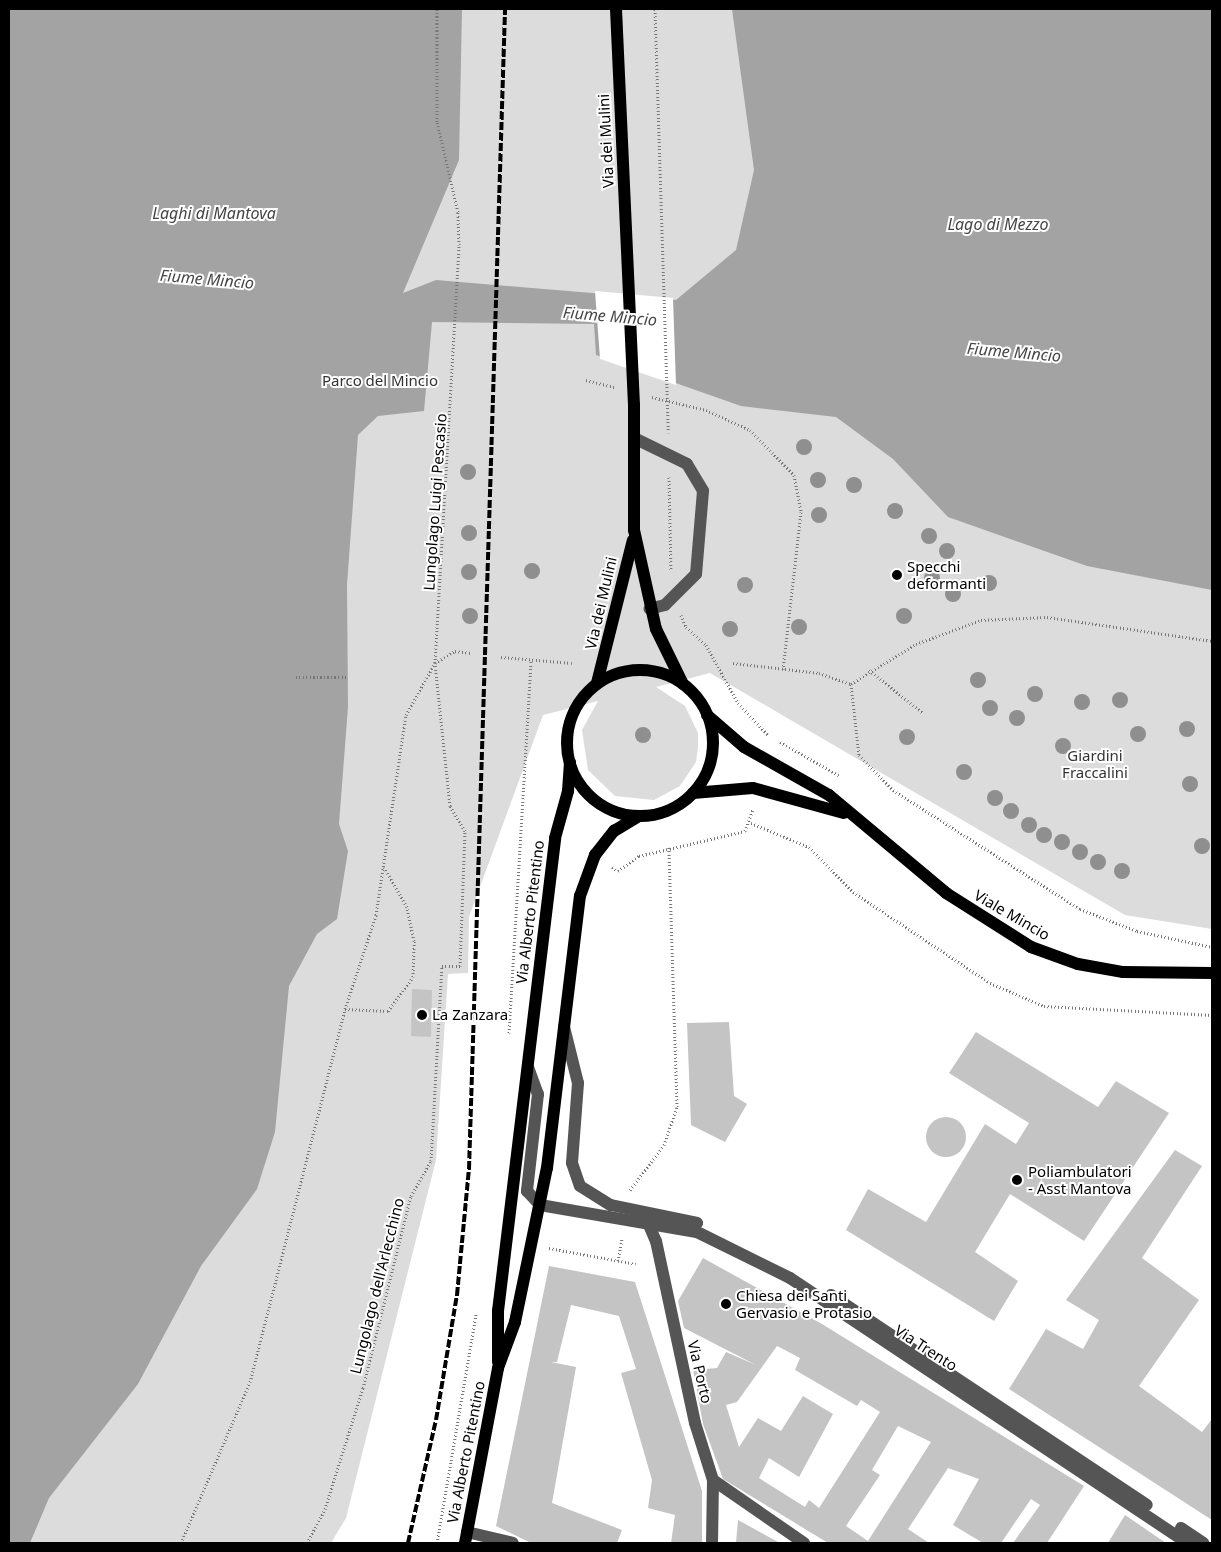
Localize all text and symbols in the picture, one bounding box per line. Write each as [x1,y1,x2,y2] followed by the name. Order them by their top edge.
[595,93,617,189] street label: Via dei Mulini
[152,203,276,223] water label: Laghi di Mantova
[947,214,1049,234] water label: Lago di Mezzo
[159,265,255,293] water label: Fiume Mincio
[562,302,658,330] water label: Fiume Mincio
[966,338,1062,366] water label: Fiume Mincio
[322,372,438,390] park label: Parco del Mincio
[420,413,450,591] street label: Lungolago Luigi Pescasio
[582,555,620,651] street label: Via dei Mulini
[907,557,986,592] place label: Specchi deformanti
[891,569,903,581] marker: Specchi deformanti
[1062,746,1128,781] park label: Giardini Fraccalini
[512,839,548,985] street label: Via Alberto Pitentino
[971,886,1053,944] street label: Viale Mincio
[432,1006,508,1024] place label: La Zanzara
[416,1009,428,1021] marker: La Zanzara
[1028,1162,1132,1197] place label: Poliambulatori - Asst Mantova
[1010,1173,1024,1187] marker: Poliambulatori - Asst Mantova
[346,1196,408,1376] street label: Lungolago dell'Arlecchino
[736,1286,872,1321] place label: Chiesa dei Santi Gervasio e Protasio
[720,1298,732,1310] marker: Chiesa dei Santi Gervasio e Protasio
[891,1321,961,1375] street label: Via Trento
[684,1339,716,1405] street label: Via Porto
[443,1379,489,1525] street label: Via Alberto Pitentino

